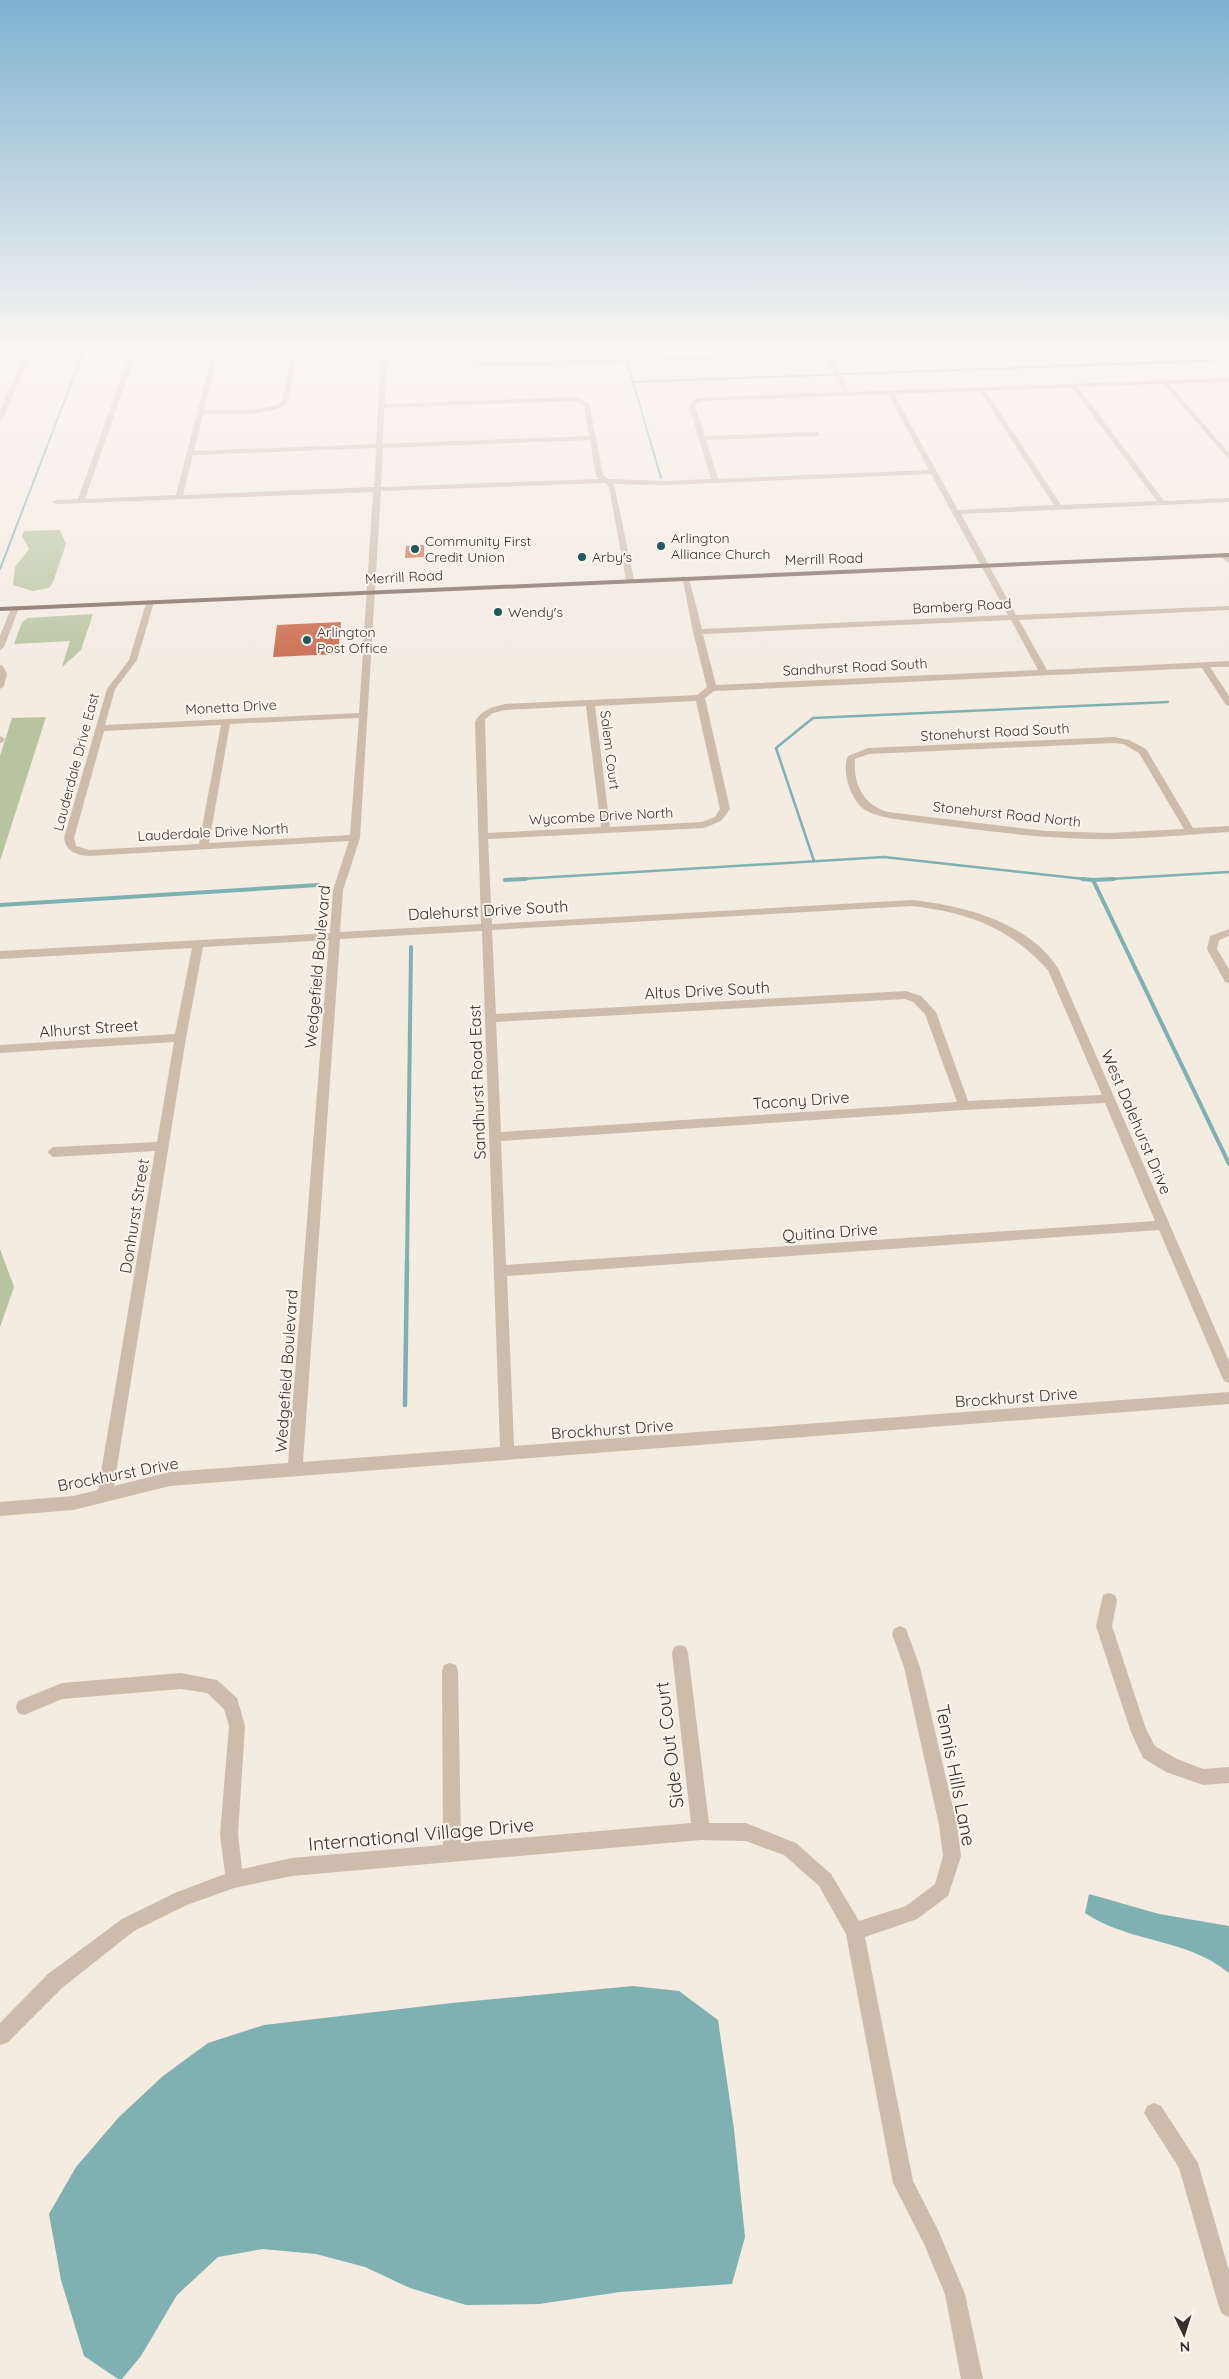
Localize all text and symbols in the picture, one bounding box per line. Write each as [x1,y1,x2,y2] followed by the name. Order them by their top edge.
[671,529,770,563] place label: Arlington Alliance Church
[425,532,532,566] place label: Community First Credit Union
[655,540,667,552] marker: Arlington Alliance Church
[409,543,421,555] marker: Community First Credit Union
[592,548,632,566] place label: Arby's
[785,549,863,569] street label: Merrill Road
[576,551,588,563] marker: Arby's
[364,566,444,588] street label: Merrill Road
[912,594,1012,618] street label: Bamberg Road
[508,603,563,621] place label: Wendy's
[492,606,504,618] marker: Wendy's
[317,623,388,657] place label: Arlington Post Office
[301,634,313,646] marker: Arlington Post Office
[782,654,928,680] street label: Sandhurst Road South
[49,691,103,833] street label: Lauderdale Drive East
[185,696,277,718] street label: Monetta Drive
[596,709,624,791] street label: Salem Court
[920,719,1070,745] street label: Stonehurst Road South
[932,797,1082,831] street label: Stonehurst Road North
[528,803,674,829] street label: Wycombe Drive North
[137,819,289,845] street label: Lauderdale Drive North
[300,885,334,1049] street label: Wedgefield Boulevard
[407,896,569,924] street label: Dalehurst Drive South
[644,977,770,1003] street label: Altus Drive South
[464,1004,490,1160] street label: Sandhurst Road East
[39,1015,139,1041] street label: Alhurst Street
[1097,1047,1177,1197] street label: West Dalehurst Drive
[752,1087,850,1113] street label: Tacony Drive
[115,1157,153,1275] street label: Donhurst Street
[782,1219,878,1245] street label: Quitina Drive
[270,1289,302,1453] street label: Wedgefield Boulevard
[954,1383,1078,1411] street label: Brockhurst Drive
[550,1415,674,1443] street label: Brockhurst Drive
[56,1452,180,1496] street label: Brockhurst Drive
[649,1680,689,1810] street label: Side Out Court
[930,1702,982,1848] street label: Tennis Hills Lane
[307,1812,535,1856] street label: International Village Drive
[1159,2309,1209,2359] north arrow
[1179,2338,1191,2356] text: N

